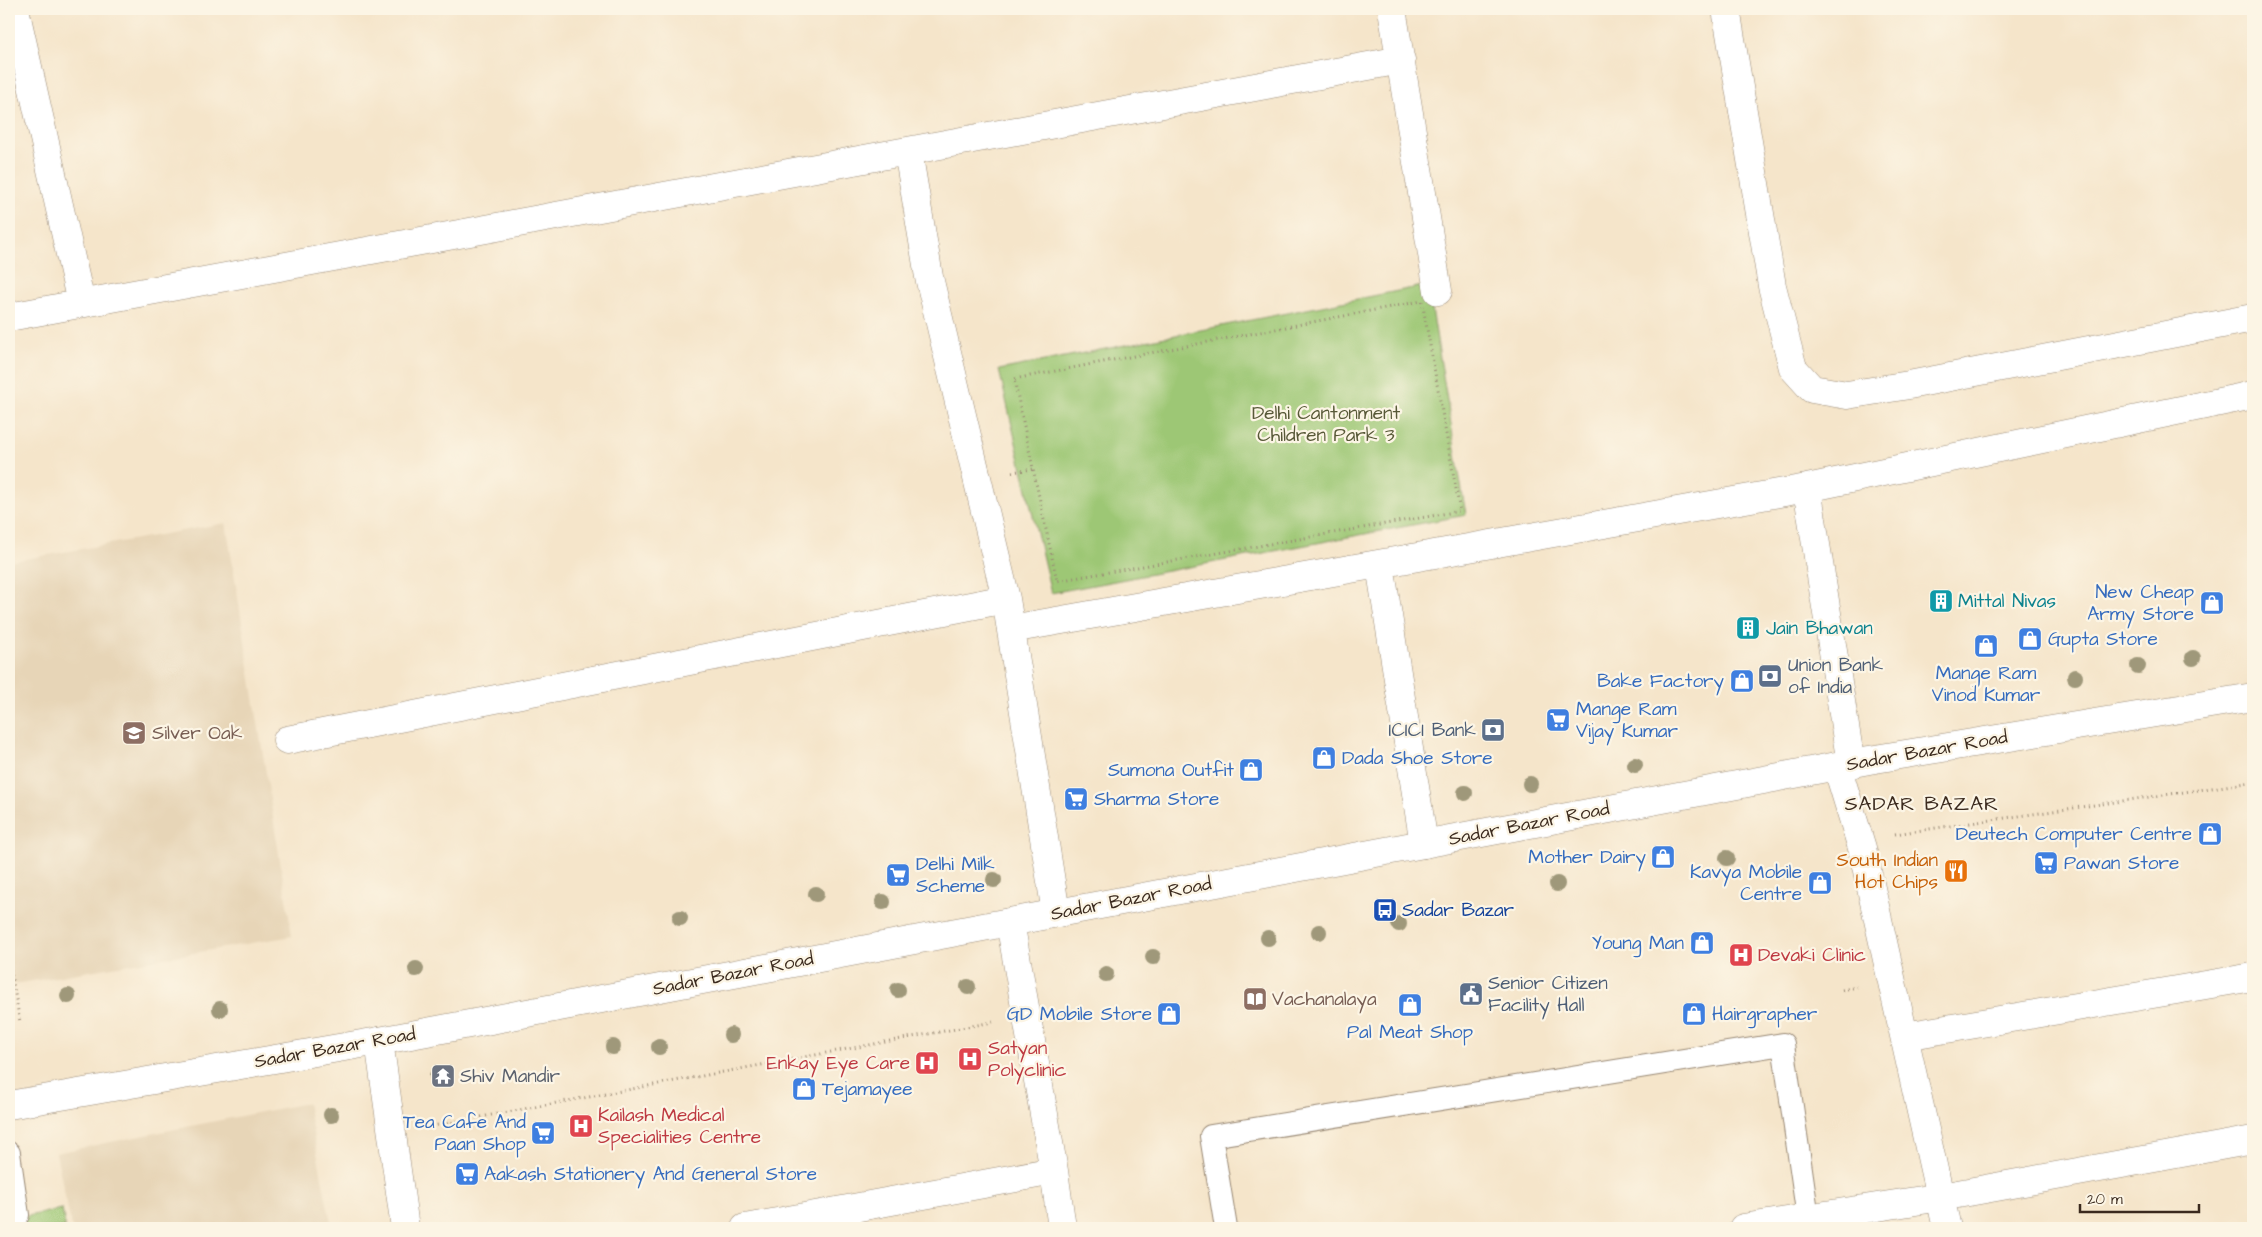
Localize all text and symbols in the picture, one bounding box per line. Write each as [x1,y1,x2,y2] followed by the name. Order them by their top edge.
[1252,400,1400,449] park label: Delhi Cantonment Children Park 3
[2087,579,2194,629] place label: New Cheap Army Store
[1928,588,1954,614] building icon: Mittal Nivas
[1958,588,2056,615] place label: Mittal Nivas
[2199,590,2225,616] shop icon: New Cheap Army Store
[1735,615,1761,641] building icon: Jain Bhawan
[1766,615,1873,642] place label: Jain Bhawan
[2017,626,2043,652] shop icon: Gupta Store
[2048,626,2158,653] place label: Gupta Store
[1973,633,1999,659] shop icon: Mange Ram Vinod Kumar
[1788,652,1884,701] place label: Union Bank of India
[1932,660,2041,709] place label: Mange Ram Vinod Kumar
[1757,663,1783,689] bank icon: Union Bank of India
[1597,668,1725,696] place label: Bake Factory
[1729,668,1755,694] shop icon: Bake Factory
[1576,696,1678,746] place label: Mange Ram Vijay Kumar
[1545,707,1571,733] supermarket icon: Mange Ram Vijay Kumar
[1389,717,1476,744] place label: ICICI Bank
[1480,717,1506,743] bank icon: ICICI Bank
[121,720,147,746] school or university icon: Silver Oak
[152,720,243,747] place label: Silver Oak
[1844,723,2010,778] street label: Sadar Bazar Road
[1311,745,1337,771] shop icon: Dada Shoe Store
[1342,745,1493,772] place label: Dada Shoe Store
[1108,757,1234,784] place label: Sumona Outfit
[1238,757,1264,783] shop icon: Sumona Outfit
[1063,786,1089,812] supermarket icon: Sharma Store
[1094,786,1219,813] place label: Sharma Store
[1845,790,1999,818] district label: SADAR BAZAR
[1446,795,1612,853] street label: Sadar Bazar Road
[1956,821,2192,848] place label: Deutech Computer Centre
[2197,821,2223,847] shop icon: Deutech Computer Centre
[1528,844,1647,872] place label: Mother Dairy
[1650,844,1676,870] shop icon: Mother Dairy
[1837,847,1938,896] place label: South Indian Hot Chips
[2033,850,2059,876] supermarket icon: Pawan Store
[2064,850,2179,877] place label: Pawan Store
[916,851,995,900] place label: Delhi Milk Scheme
[1943,858,1969,884] restaurant icon: South Indian Hot Chips
[1690,859,1802,908] place label: Kavya Mobile Centre
[885,862,911,888] supermarket icon: Delhi Milk Scheme
[1048,870,1214,928] street label: Sadar Bazar Road
[1807,870,1833,896] shop icon: Kavya Mobile Centre
[1372,897,1398,923] bus stop icon: Sadar Bazar
[1402,897,1515,924] place label: Sadar Bazar
[1592,930,1684,958] place label: Young Man
[1689,930,1715,956] shop icon: Young Man
[1728,942,1754,968] hospital icon: Devaki Clinic
[1758,942,1866,969] place label: Devaki Clinic
[650,945,816,1003] street label: Sadar Bazar Road
[1488,970,1608,1020] place label: Senior Citizen Facility Hall
[1458,981,1484,1007] public building icon: Senior Citizen Facility Hall
[1242,986,1268,1012] library icon: Vachanalaya
[1272,986,1377,1014] place label: Vachanalaya
[1397,992,1423,1018] shop icon: Pal Meat Shop
[1007,1001,1152,1028] place label: GD Mobile Store
[1156,1001,1182,1027] shop icon: GD Mobile Store
[1681,1001,1707,1027] shop icon: Hairgrapher
[1712,1001,1818,1029] place label: Hairgrapher
[1347,1019,1474,1046] place label: Pal Meat Shop
[252,1020,418,1075] street label: Sadar Bazar Road
[988,1035,1067,1085] place label: Satyan Polyclinic
[957,1046,983,1072] hospital icon: Satyan Polyclinic
[766,1050,910,1078] place label: Enkay Eye Care
[914,1050,940,1076] hospital icon: Enkay Eye Care
[430,1063,456,1089] temple icon: Shiv Mandir
[460,1063,560,1090] place label: Shiv Mandir
[791,1076,817,1102] shop icon: Tejamayee
[822,1076,913,1104] place label: Tejamayee
[598,1102,761,1151] place label: Kailash Medical Specialities Centre
[403,1109,526,1158] place label: Tea Cafe And Paan Shop
[568,1113,594,1139] hospital icon: Kailash Medical Specialities Centre
[530,1120,556,1146] supermarket icon: Tea Cafe And Paan Shop
[454,1161,480,1187] supermarket icon: Aakash Stationery And General Store
[484,1161,817,1189] place label: Aakash Stationery And General Store
[2080,1182,2198,1214] scale bar
[2087,1189,2123,1210] text: 20 m

